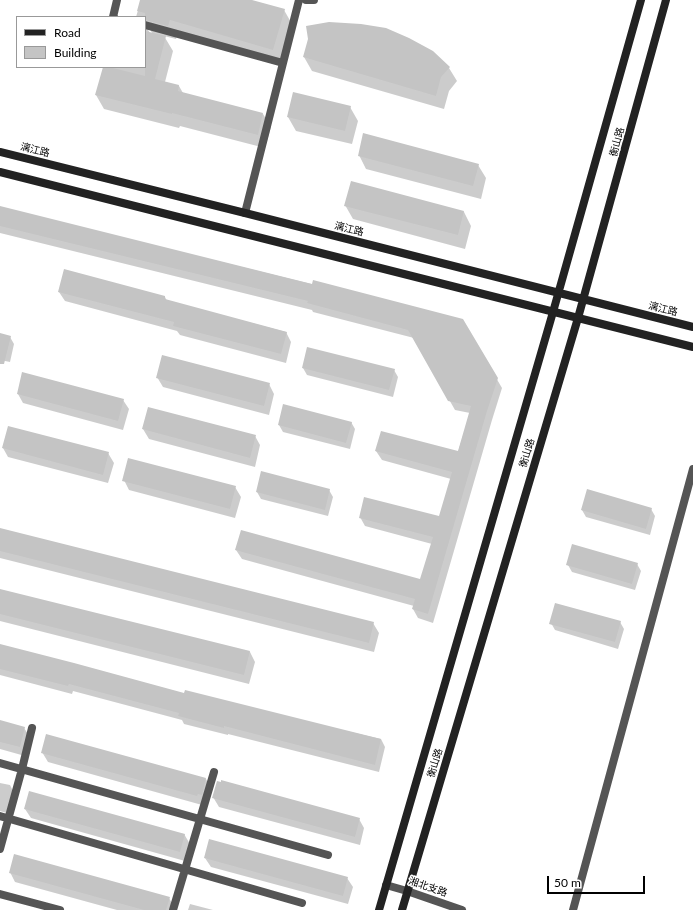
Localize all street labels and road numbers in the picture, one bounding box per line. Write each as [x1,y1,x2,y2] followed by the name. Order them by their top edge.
[607,126,627,158] street label: 衡山路
[19,141,51,159] street label: 漓江路
[333,220,365,238] street label: 漓江路
[647,300,679,318] street label: 漓江路
[517,437,537,469] street label: 衡山路
[425,747,445,779] street label: 衡山路
[407,875,449,899] street label: 湘北支路

